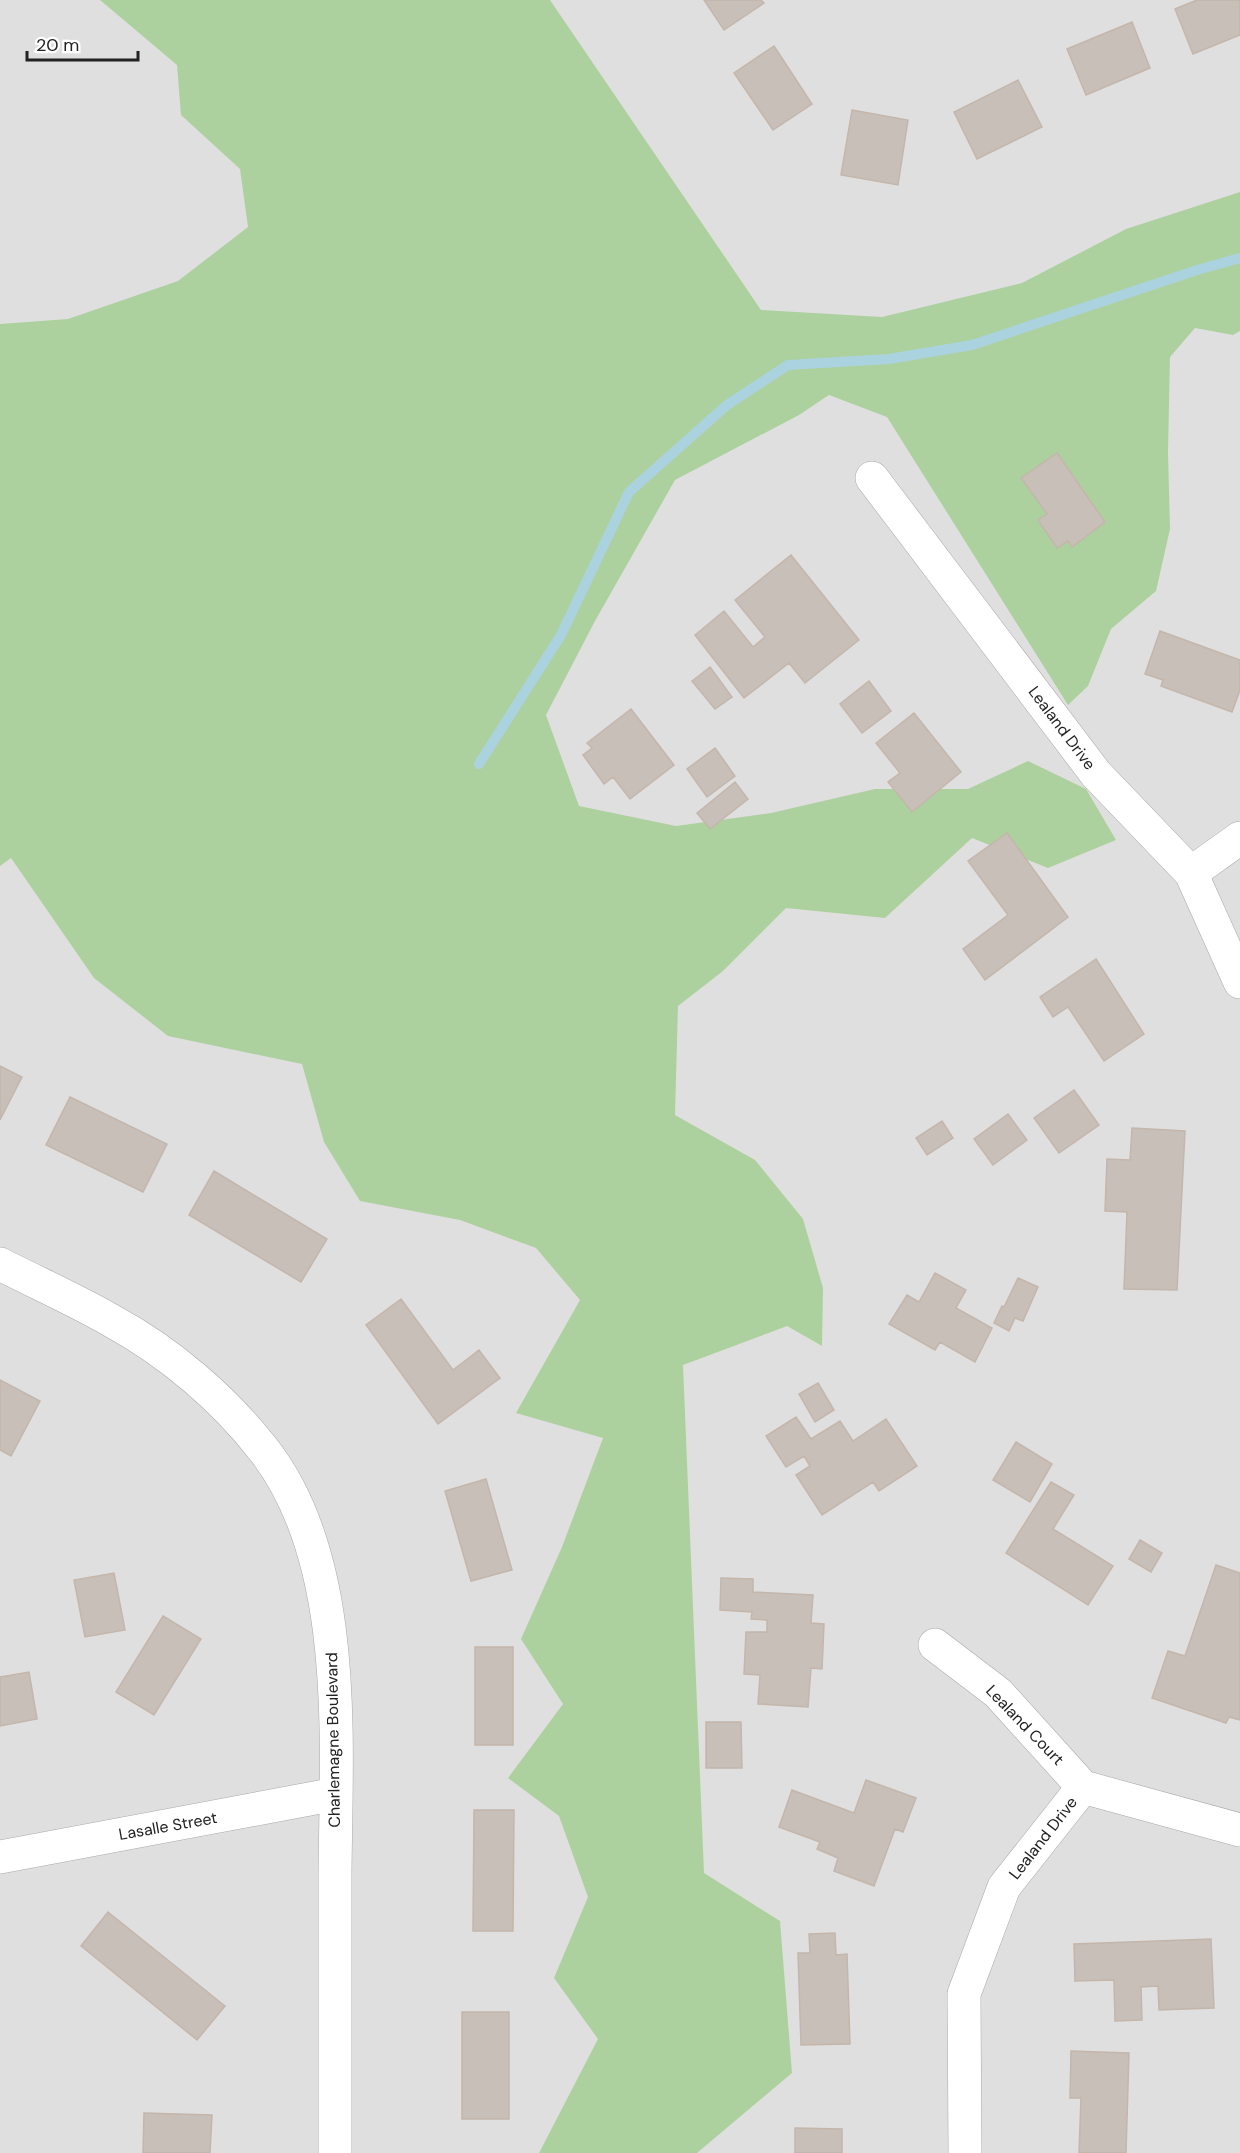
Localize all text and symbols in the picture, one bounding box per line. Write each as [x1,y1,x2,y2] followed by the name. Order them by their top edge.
[27,24,138,62] scale bar
[36,33,79,57] text: 20 m
[1024,682,1100,774] street label: Lealand Drive
[321,1652,345,1828] street label: Charlemagne Boulevard
[981,1680,1069,1770] street label: Lealand Court
[1004,1792,1082,1884] street label: Lealand Drive
[117,1807,219,1845] street label: Lasalle Street

